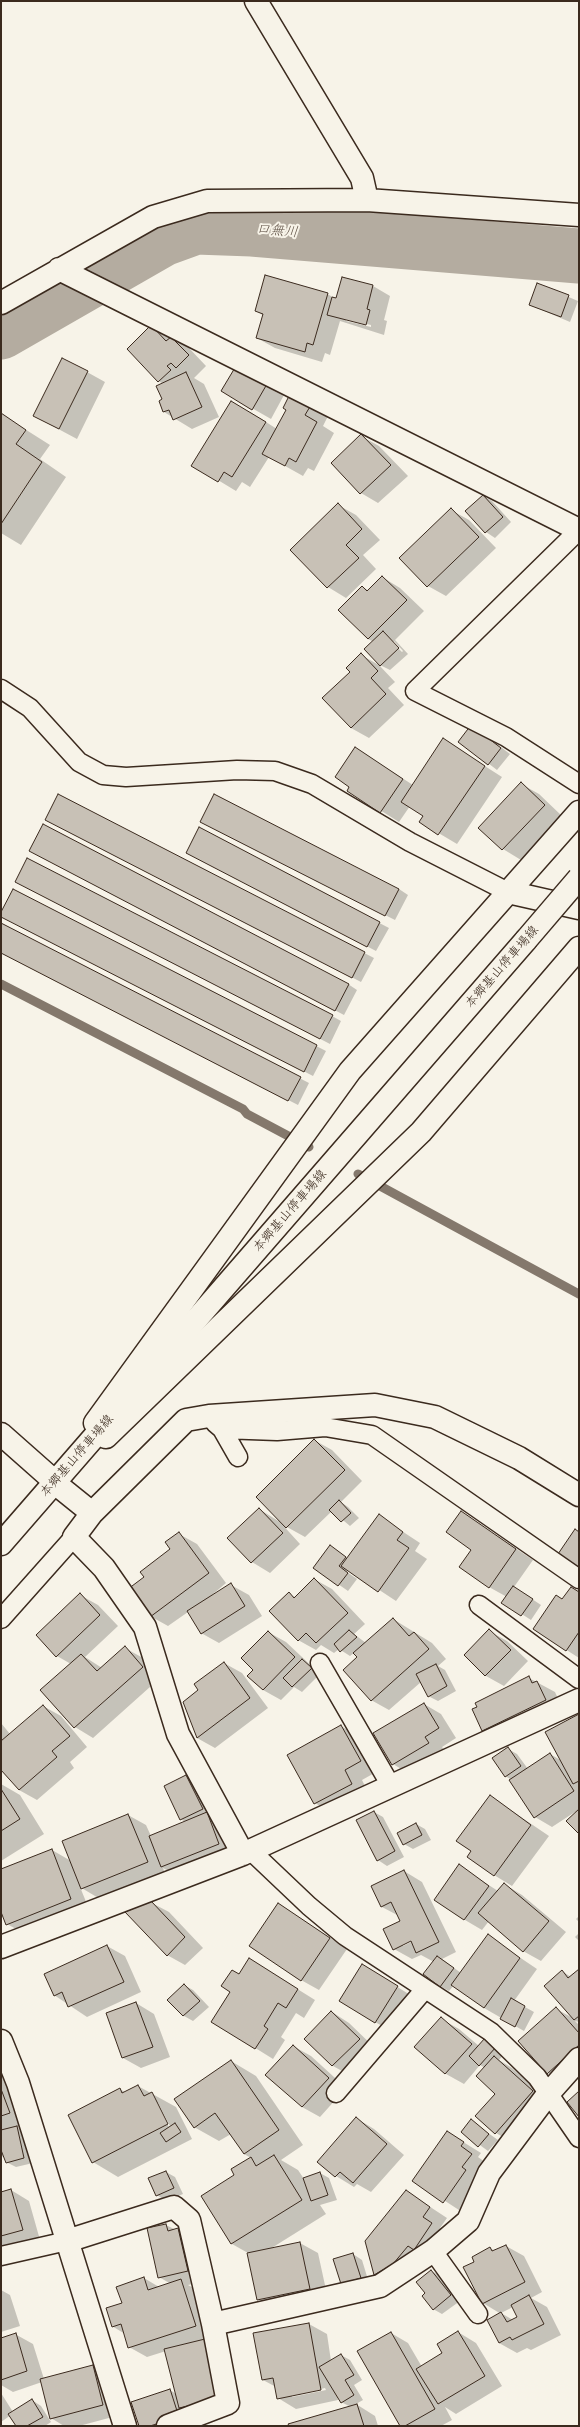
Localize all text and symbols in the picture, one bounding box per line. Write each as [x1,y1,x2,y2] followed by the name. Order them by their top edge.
[255,221,299,241] water label: 口無川
[462,923,542,1011] street label: 本郷基山停車場線
[250,1167,330,1255] street label: 本郷基山停車場線
[37,1412,117,1500] street label: 本郷基山停車場線

